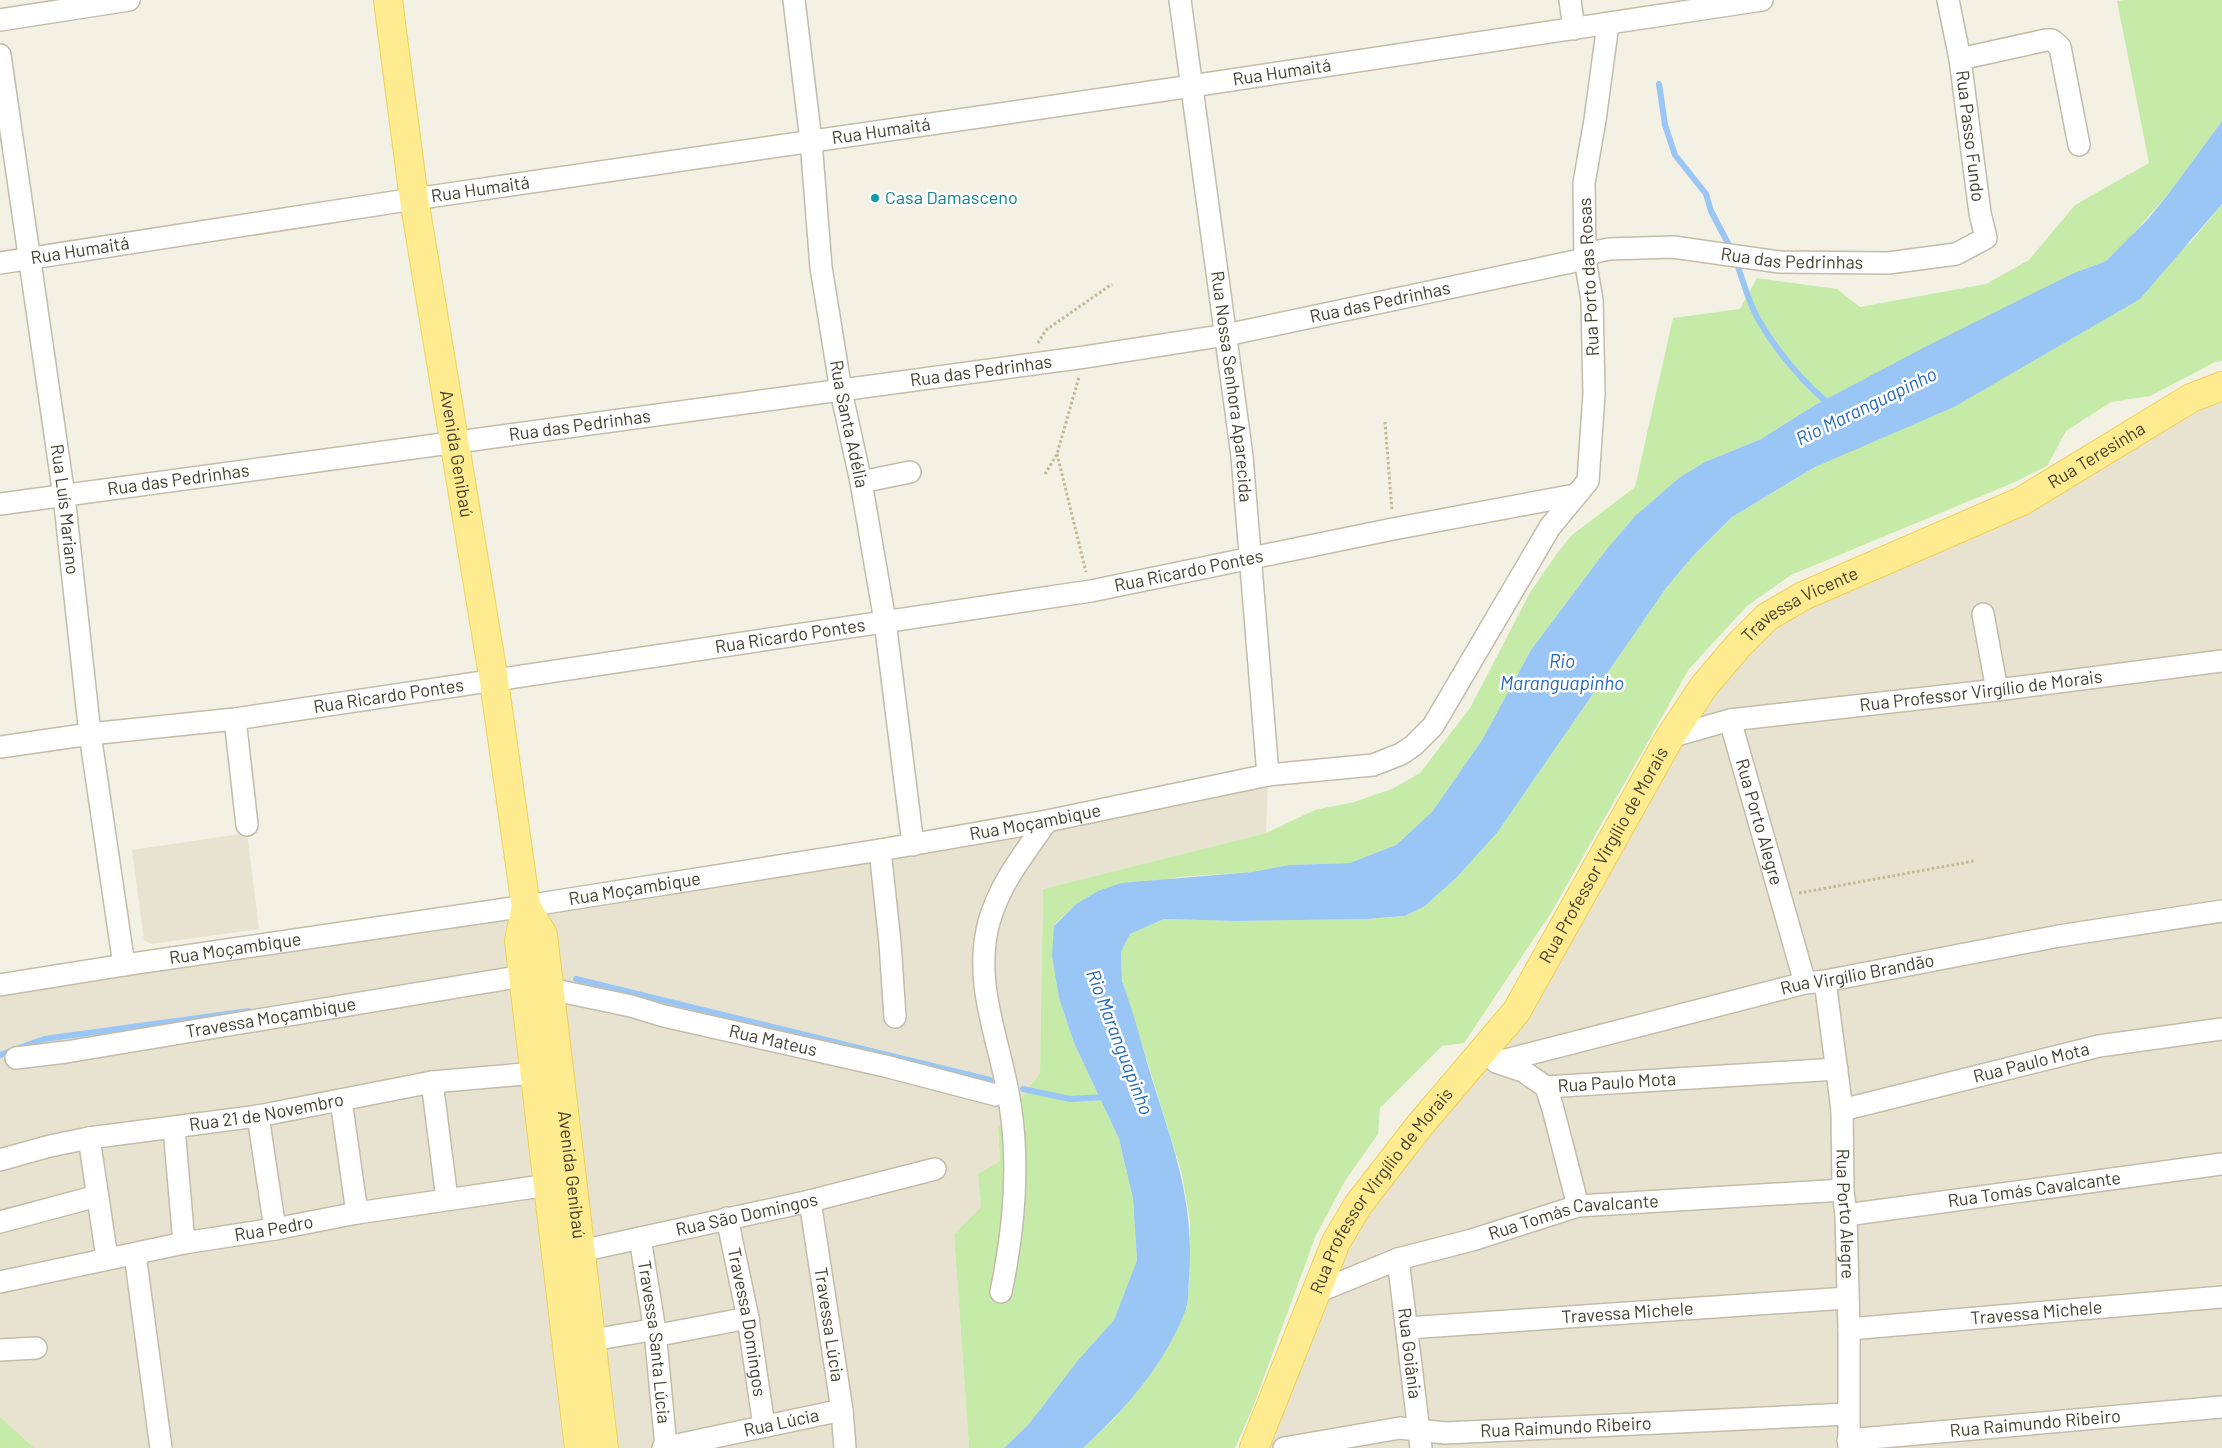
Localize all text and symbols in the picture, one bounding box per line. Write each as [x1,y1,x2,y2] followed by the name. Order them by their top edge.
[1231,53,1333,90] street label: Rua Humaitá
[1952,69,1990,203] street label: Rua Passo Fundo
[830,112,932,148] street label: Rua Humaitá
[429,170,531,206] street label: Rua Humaitá
[885,186,1018,208] place label: Casa Damasceno
[869,192,881,204] marker: Casa Damasceno
[1573,197,1603,357] street label: Rua Porto das Rosas
[29,231,131,268] street label: Rua Humaitá
[1720,242,1863,273] street label: Rua das Pedrinhas
[1207,269,1258,503] street label: Rua Nossa Senhora Aparecida
[1308,276,1452,327] street label: Rua das Pedrinhas
[909,350,1053,391] street label: Rua das Pedrinhas
[826,358,874,490] street label: Rua Santa Adélia
[1792,361,1940,450] water label: Rio Maranguapinho
[436,388,479,519] street label: Avenida Genibaú
[507,404,652,445] street label: Rua das Pedrinhas
[2043,417,2149,493] street label: Rua Teresinha
[47,443,85,576] street label: Rua Luís Mariano
[106,458,251,499] street label: Rua das Pedrinhas
[1112,544,1265,596] street label: Rua Ricardo Pontes
[1736,561,1861,646] street label: Travessa Vicente
[713,613,867,657] street label: Rua Ricardo Pontes
[1500,649,1624,694] water label: Rio Maranguapinho
[1858,665,2104,715] street label: Rua Professor Virgílio de Morais
[312,673,465,717] street label: Rua Ricardo Pontes
[1534,743,1672,967] street label: Rua Professor Virgílio de Morais
[1732,756,1789,887] street label: Rua Porto Alegre
[968,798,1103,844] street label: Rua Moçambique
[567,867,702,909] street label: Rua Moçambique
[168,927,303,968] street label: Rua Moçambique
[1778,948,1936,999] street label: Rua Virgílio Brandão
[1082,966,1159,1118] water label: Rio Maranguapinho
[184,992,357,1042] street label: Travessa Moçambique
[727,1019,819,1060] street label: Rua Mateus
[1971,1037,2091,1087] street label: Rua Paulo Mota
[1557,1067,1677,1096] street label: Rua Paulo Mota
[1305,1083,1457,1297] street label: Rua Professor Virgílio de Morais
[188,1088,345,1135] street label: Rua 21 de Novembro
[554,1109,591,1240] street label: Avenida Genibaú
[1832,1148,1860,1279] street label: Rua Porto Alegre
[1946,1166,2122,1211] street label: Rua Tomás Cavalcante
[674,1187,820,1240] street label: Rua São Domingos
[1485,1189,1659,1244] street label: Rua Tomás Cavalcante
[233,1210,315,1245] street label: Rua Pedro
[724,1246,771,1398] street label: Travessa Domingos
[634,1259,676,1425] street label: Travessa Santa Lúcia
[810,1266,850,1383] street label: Travessa Lúcia
[1969,1295,2103,1329] street label: Travessa Michele
[1561,1296,1694,1327] street label: Travessa Michele
[1394,1306,1427,1400] street label: Rua Goiânia
[741,1403,821,1441] street label: Rua Lúcia
[1949,1404,2122,1441] street label: Rua Raimundo Ribeiro
[1480,1411,1652,1441] street label: Rua Raimundo Ribeiro

